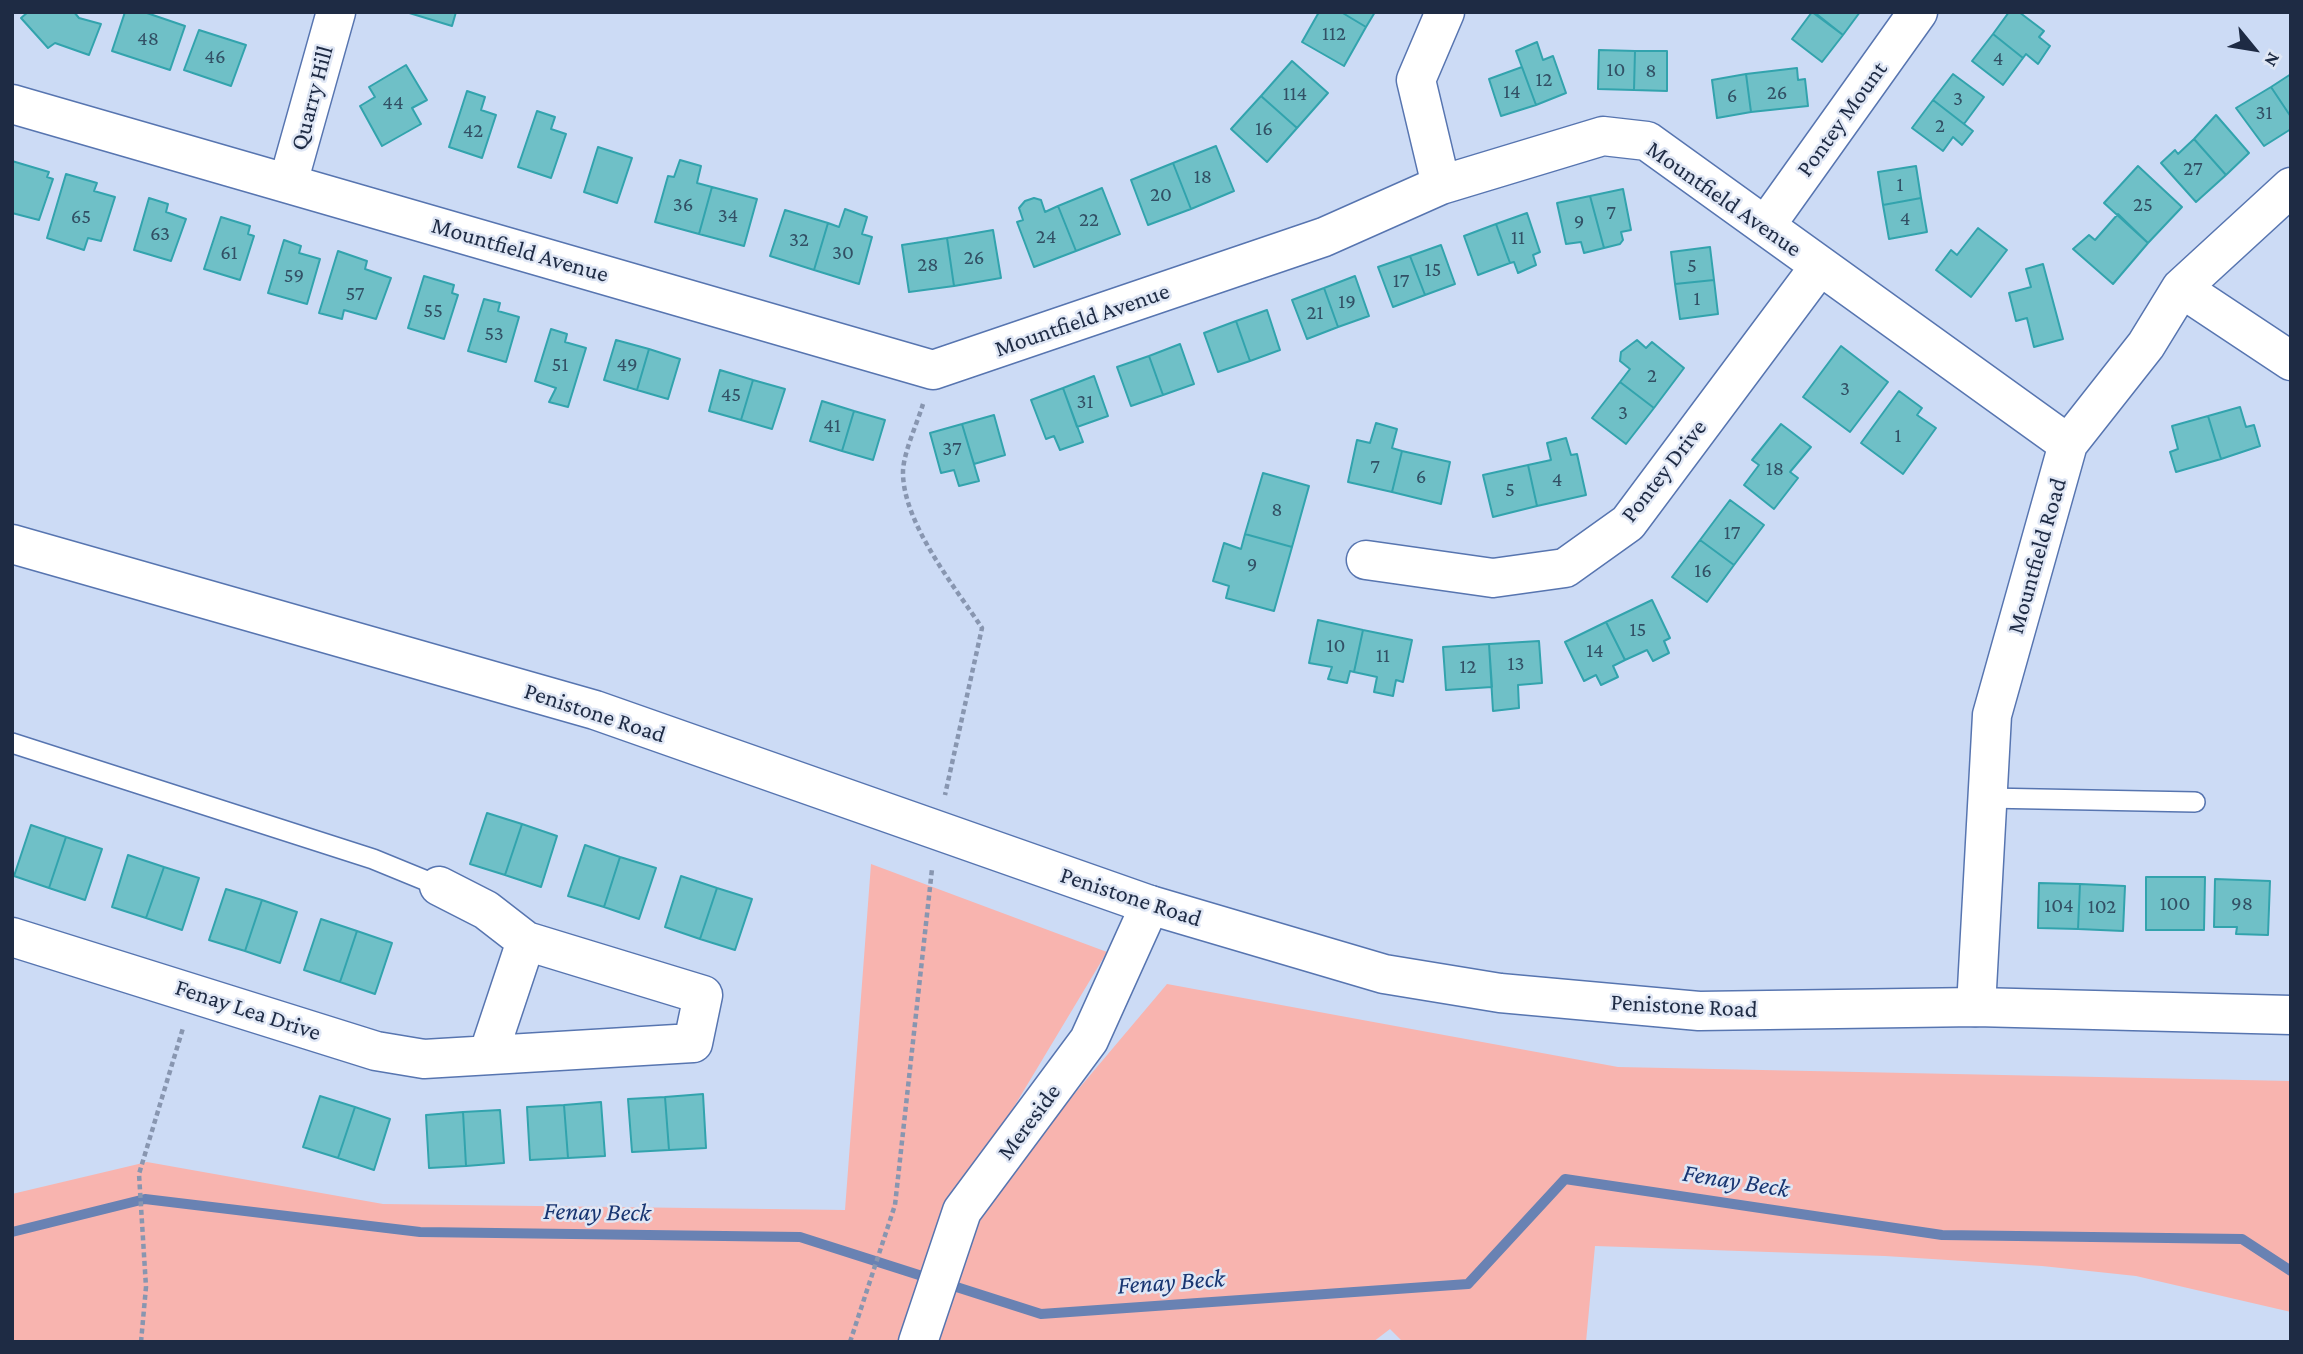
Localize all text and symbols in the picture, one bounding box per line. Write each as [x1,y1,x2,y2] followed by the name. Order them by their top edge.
[2219,14,2289,84] north arrow
[1322,21,1346,47] house number: 112
[137,26,159,52] house number: 48
[284,42,340,154] street label: Quarry Hill
[204,44,226,70] house number: 46
[1993,46,2003,72] house number: 4
[2260,49,2285,71] text: N
[1790,56,1894,182] street label: Pontey Mount
[1607,57,1625,83] house number: 10
[1645,58,1657,84] house number: 8
[1536,67,1552,93] house number: 12
[1503,79,1521,105] house number: 14
[1767,80,1787,106] house number: 26
[1283,81,1307,107] house number: 114
[1727,83,1737,109] house number: 6
[1953,86,1963,112] house number: 3
[382,90,404,116] house number: 44
[2256,100,2272,126] house number: 31
[1935,113,1945,139] house number: 2
[1255,116,1273,142] house number: 16
[463,118,483,144] house number: 42
[1641,135,1807,263] street label: Mountfield Avenue
[2183,156,2203,182] house number: 27
[1194,164,1212,190] house number: 18
[1897,172,1903,198] house number: 1
[1150,182,1172,208] house number: 20
[673,192,693,218] house number: 36
[2133,192,2153,218] house number: 25
[1606,200,1616,226] house number: 7
[718,203,738,229] house number: 34
[71,204,91,230] house number: 65
[1900,206,1910,232] house number: 4
[1079,207,1099,233] house number: 22
[1574,209,1584,235] house number: 9
[428,211,612,289] street label: Mountfield Avenue
[150,221,170,247] house number: 63
[1036,224,1056,250] house number: 24
[1511,225,1525,251] house number: 11
[789,227,809,253] house number: 32
[220,240,238,266] house number: 61
[832,240,854,266] house number: 30
[964,245,984,271] house number: 26
[917,252,939,278] house number: 28
[1687,253,1697,279] house number: 5
[1425,257,1441,283] house number: 15
[284,263,304,289] house number: 59
[1393,268,1409,294] house number: 17
[991,277,1173,363] street label: Mountfield Avenue
[346,281,364,307] house number: 57
[1694,286,1700,312] house number: 1
[1338,289,1356,315] house number: 19
[423,298,443,324] house number: 55
[1307,300,1323,326] house number: 21
[484,321,504,347] house number: 53
[552,352,568,378] house number: 51
[616,352,638,378] house number: 49
[1647,363,1657,389] house number: 2
[1840,376,1850,402] house number: 3
[721,382,741,408] house number: 45
[1077,389,1093,415] house number: 31
[1618,400,1628,426] house number: 3
[823,413,841,439] house number: 41
[1615,414,1713,528] street label: Pontey Drive
[1895,423,1901,449] house number: 1
[942,436,962,462] house number: 37
[1370,454,1380,480] house number: 7
[1766,456,1784,482] house number: 18
[1416,464,1426,490] house number: 6
[1552,467,1562,493] house number: 4
[2001,475,2073,637] street label: Mountfield Road
[1505,477,1515,503] house number: 5
[1271,497,1283,523] house number: 8
[1724,520,1740,546] house number: 17
[1247,552,1257,578] house number: 9
[1694,558,1712,584] house number: 16
[1630,617,1646,643] house number: 15
[1327,633,1345,659] house number: 10
[1586,638,1604,664] house number: 14
[1376,643,1390,669] house number: 11
[1508,651,1524,677] house number: 13
[1460,654,1476,680] house number: 12
[521,677,669,749] street label: Penistone Road
[1057,861,1205,933] street label: Penistone Road
[2160,891,2190,917] house number: 100
[2231,891,2253,917] house number: 98
[2044,893,2074,919] house number: 104
[2088,894,2116,920] house number: 102
[171,973,325,1047] street label: Fenay Lea Drive
[1610,988,1758,1024] street label: Penistone Road
[991,1078,1067,1166] street label: Mereside
[1680,1157,1792,1205] water label: Fenay Beck
[543,1195,651,1229] water label: Fenay Beck
[1116,1263,1226,1301] water label: Fenay Beck

